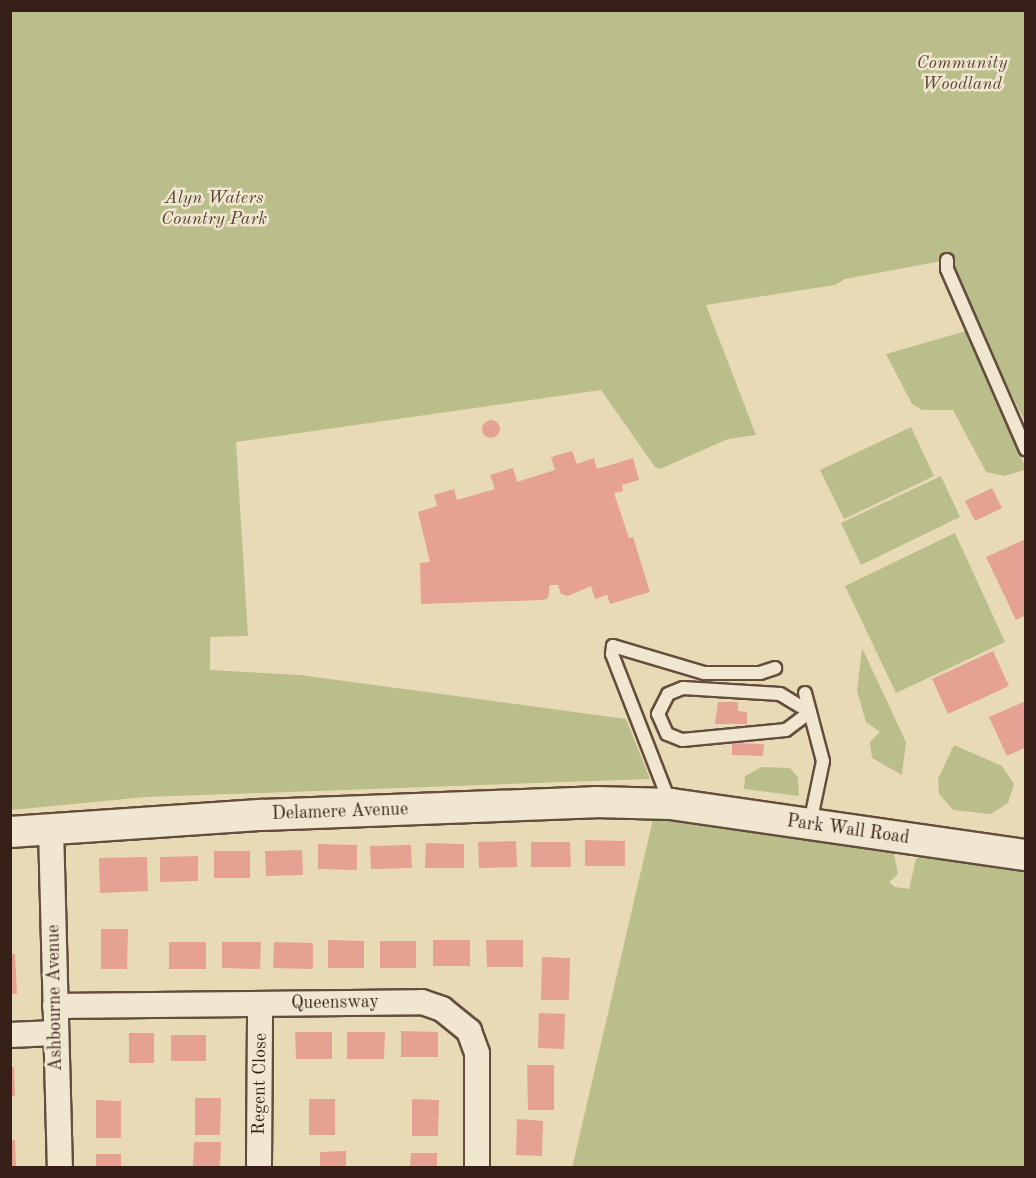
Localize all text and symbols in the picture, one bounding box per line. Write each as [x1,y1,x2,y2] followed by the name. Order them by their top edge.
[917,53,1007,96] park label: Community Woodland
[161,188,267,230] park label: Alyn Waters Country Park
[271,799,409,825] street label: Delamere Avenue
[785,811,911,849] street label: Park Wall Road
[43,924,67,1072] street label: Ashbourne Avenue
[291,991,379,1015] street label: Queensway
[248,1033,272,1135] street label: Regent Close

